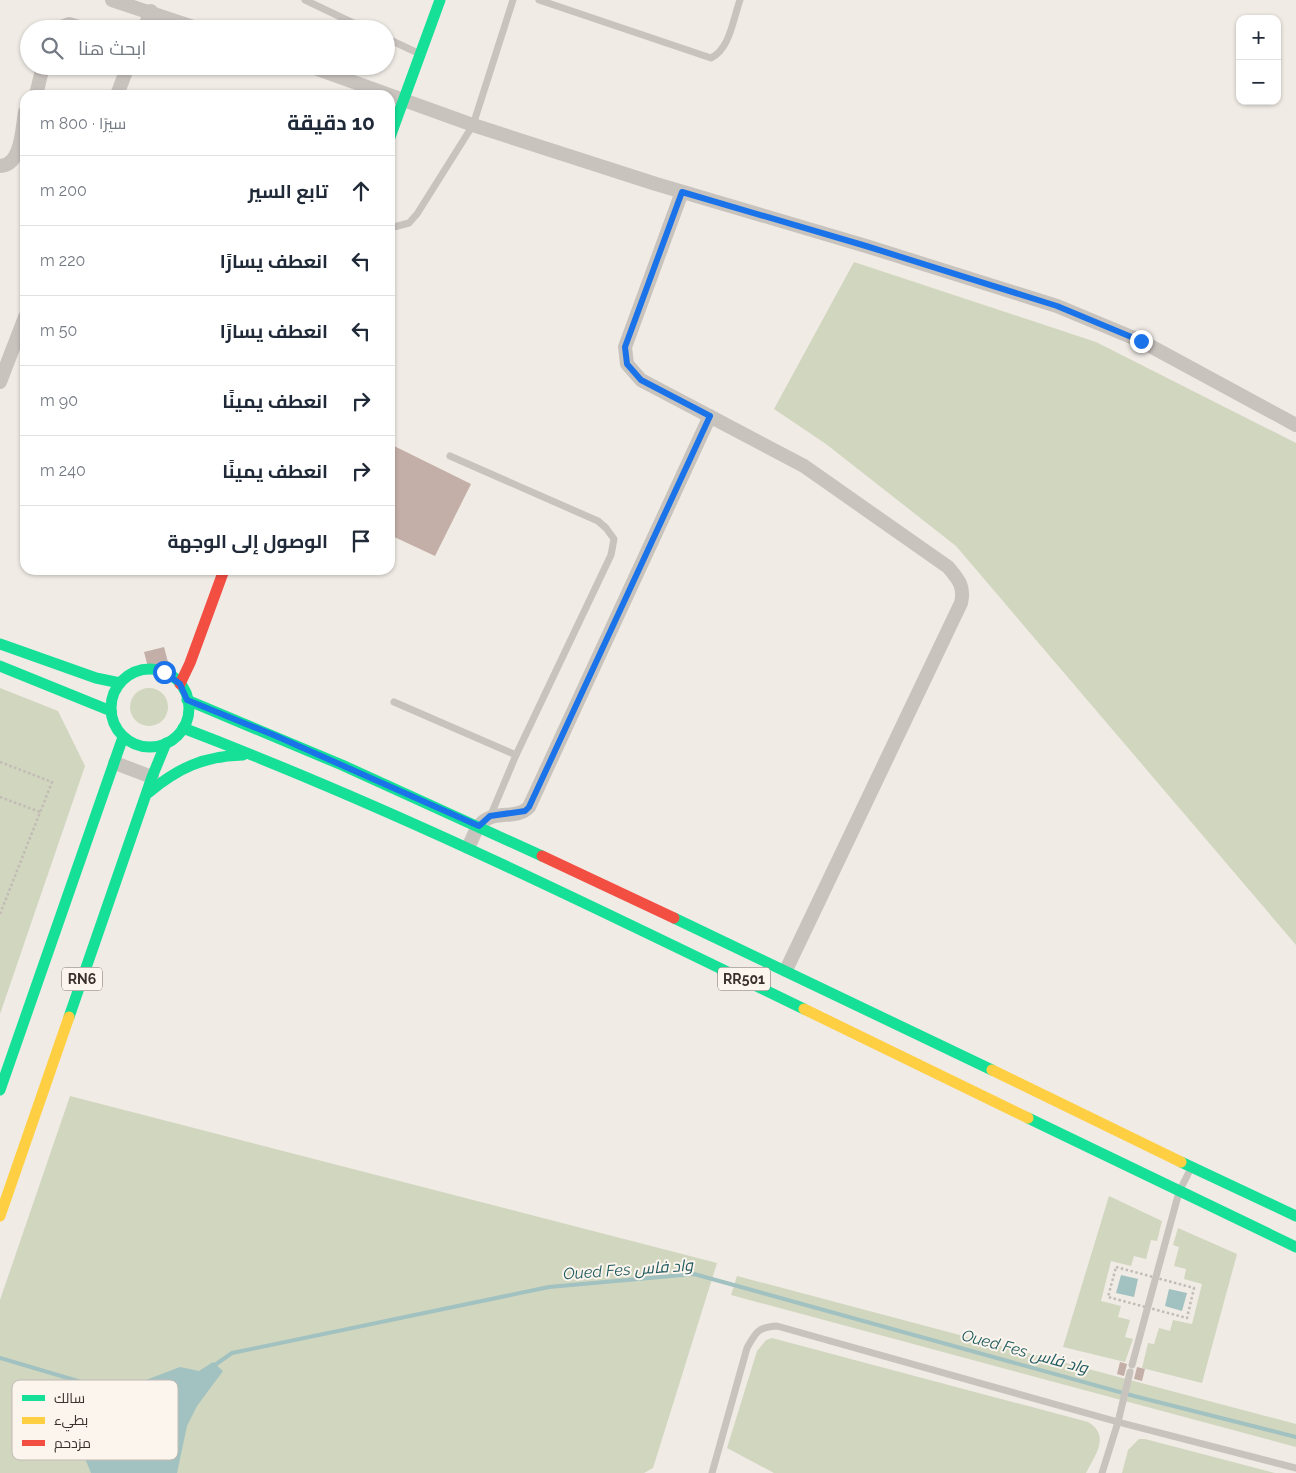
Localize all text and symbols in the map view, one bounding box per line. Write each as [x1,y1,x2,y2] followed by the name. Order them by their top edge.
[1236,15,1281,105] map controls
[1236,15,1281,60] button: +
[20,20,395,75] search box
[38,34,66,62] icon: search
[78,37,146,59] text: ابحث هنا
[1236,60,1281,105] button: −
[287,110,375,135] text: 10 دقيقة
[40,114,126,133] text: سيرًا · 800 m
[347,177,375,205] icon: ahead
[248,180,328,202] text: تابع السير
[40,181,87,200] text: 200 m
[347,247,375,275] icon: left
[220,250,328,272] text: انعطف يسارًا
[40,251,85,270] text: 220 m
[347,317,375,345] icon: left
[220,320,328,342] text: انعطف يسارًا
[40,321,77,340] text: 50 m
[1130,330,1153,353] route end
[347,387,375,415] icon: right
[222,390,328,412] text: انعطف يمينًا
[40,391,78,410] text: 90 m
[347,457,375,485] icon: right
[222,460,328,482] text: انعطف يمينًا
[40,461,86,480] text: 240 m
[347,527,375,555] icon: arrive
[168,530,328,552] text: الوصول إلى الوجهة
[153,661,176,684] route start
[62,968,102,991] road number: RN6
[718,968,770,991] road number: RR501
[563,1255,695,1284] water label: Oued Fes واد فاس
[960,1325,1091,1378] water label: Oued Fes واد فاس
[12,1380,178,1460] legend
[54,1390,85,1406] text: سالك
[54,1412,88,1432] text: بطيء
[54,1435,91,1453] text: مزدحم

